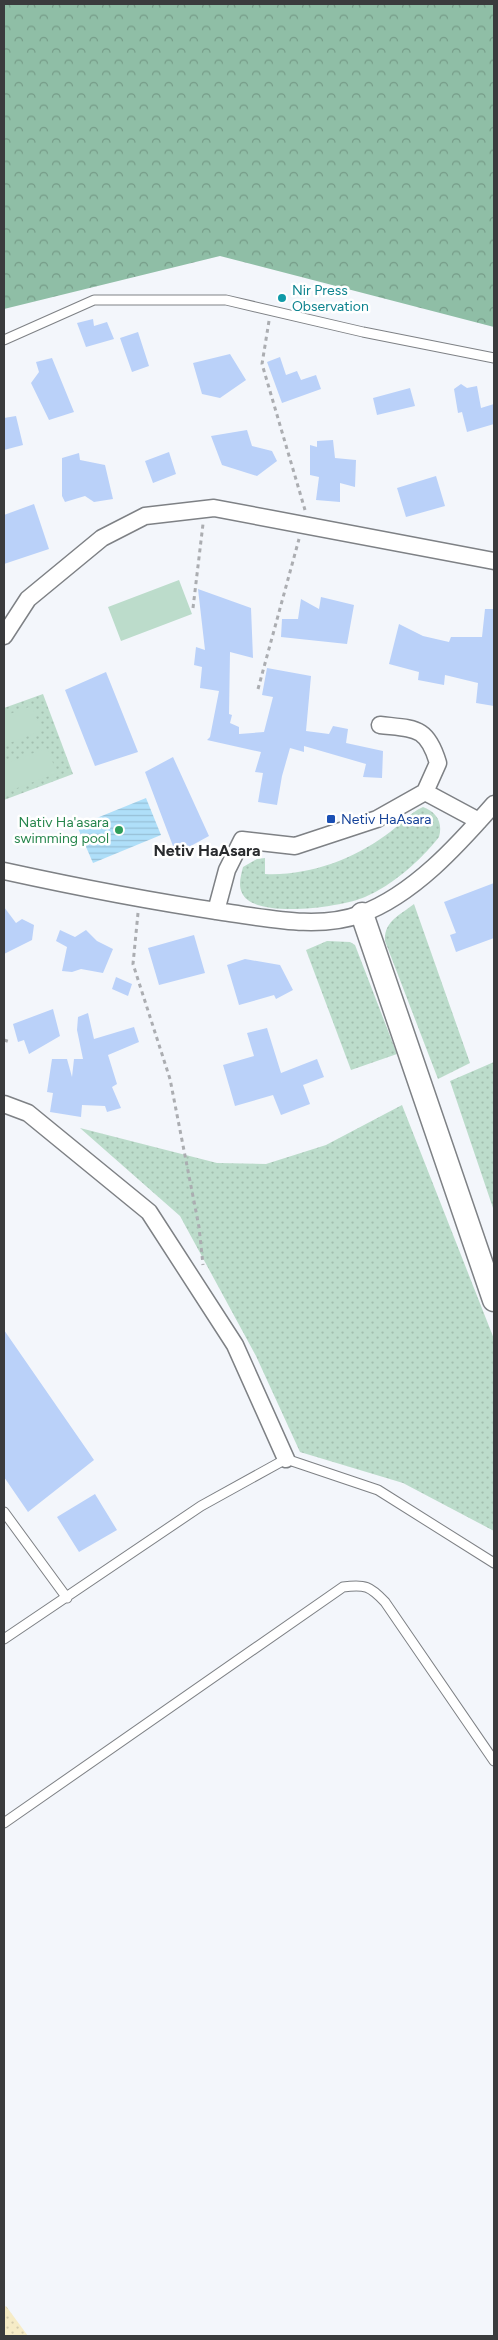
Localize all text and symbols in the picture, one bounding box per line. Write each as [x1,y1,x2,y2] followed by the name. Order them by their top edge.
[292,282,369,315] place label: Nir Press Observation
[276,292,288,304] marker: Nir Press Observation
[341,811,431,828] place label: Netiv HaAsara
[325,813,337,825] marker: Netiv HaAsara
[14,814,109,847] place label: Nativ Ha'asara swimming pool
[113,824,125,836] marker: Nativ Ha'asara swimming pool
[153,841,261,860] district label: Netiv HaAsara

